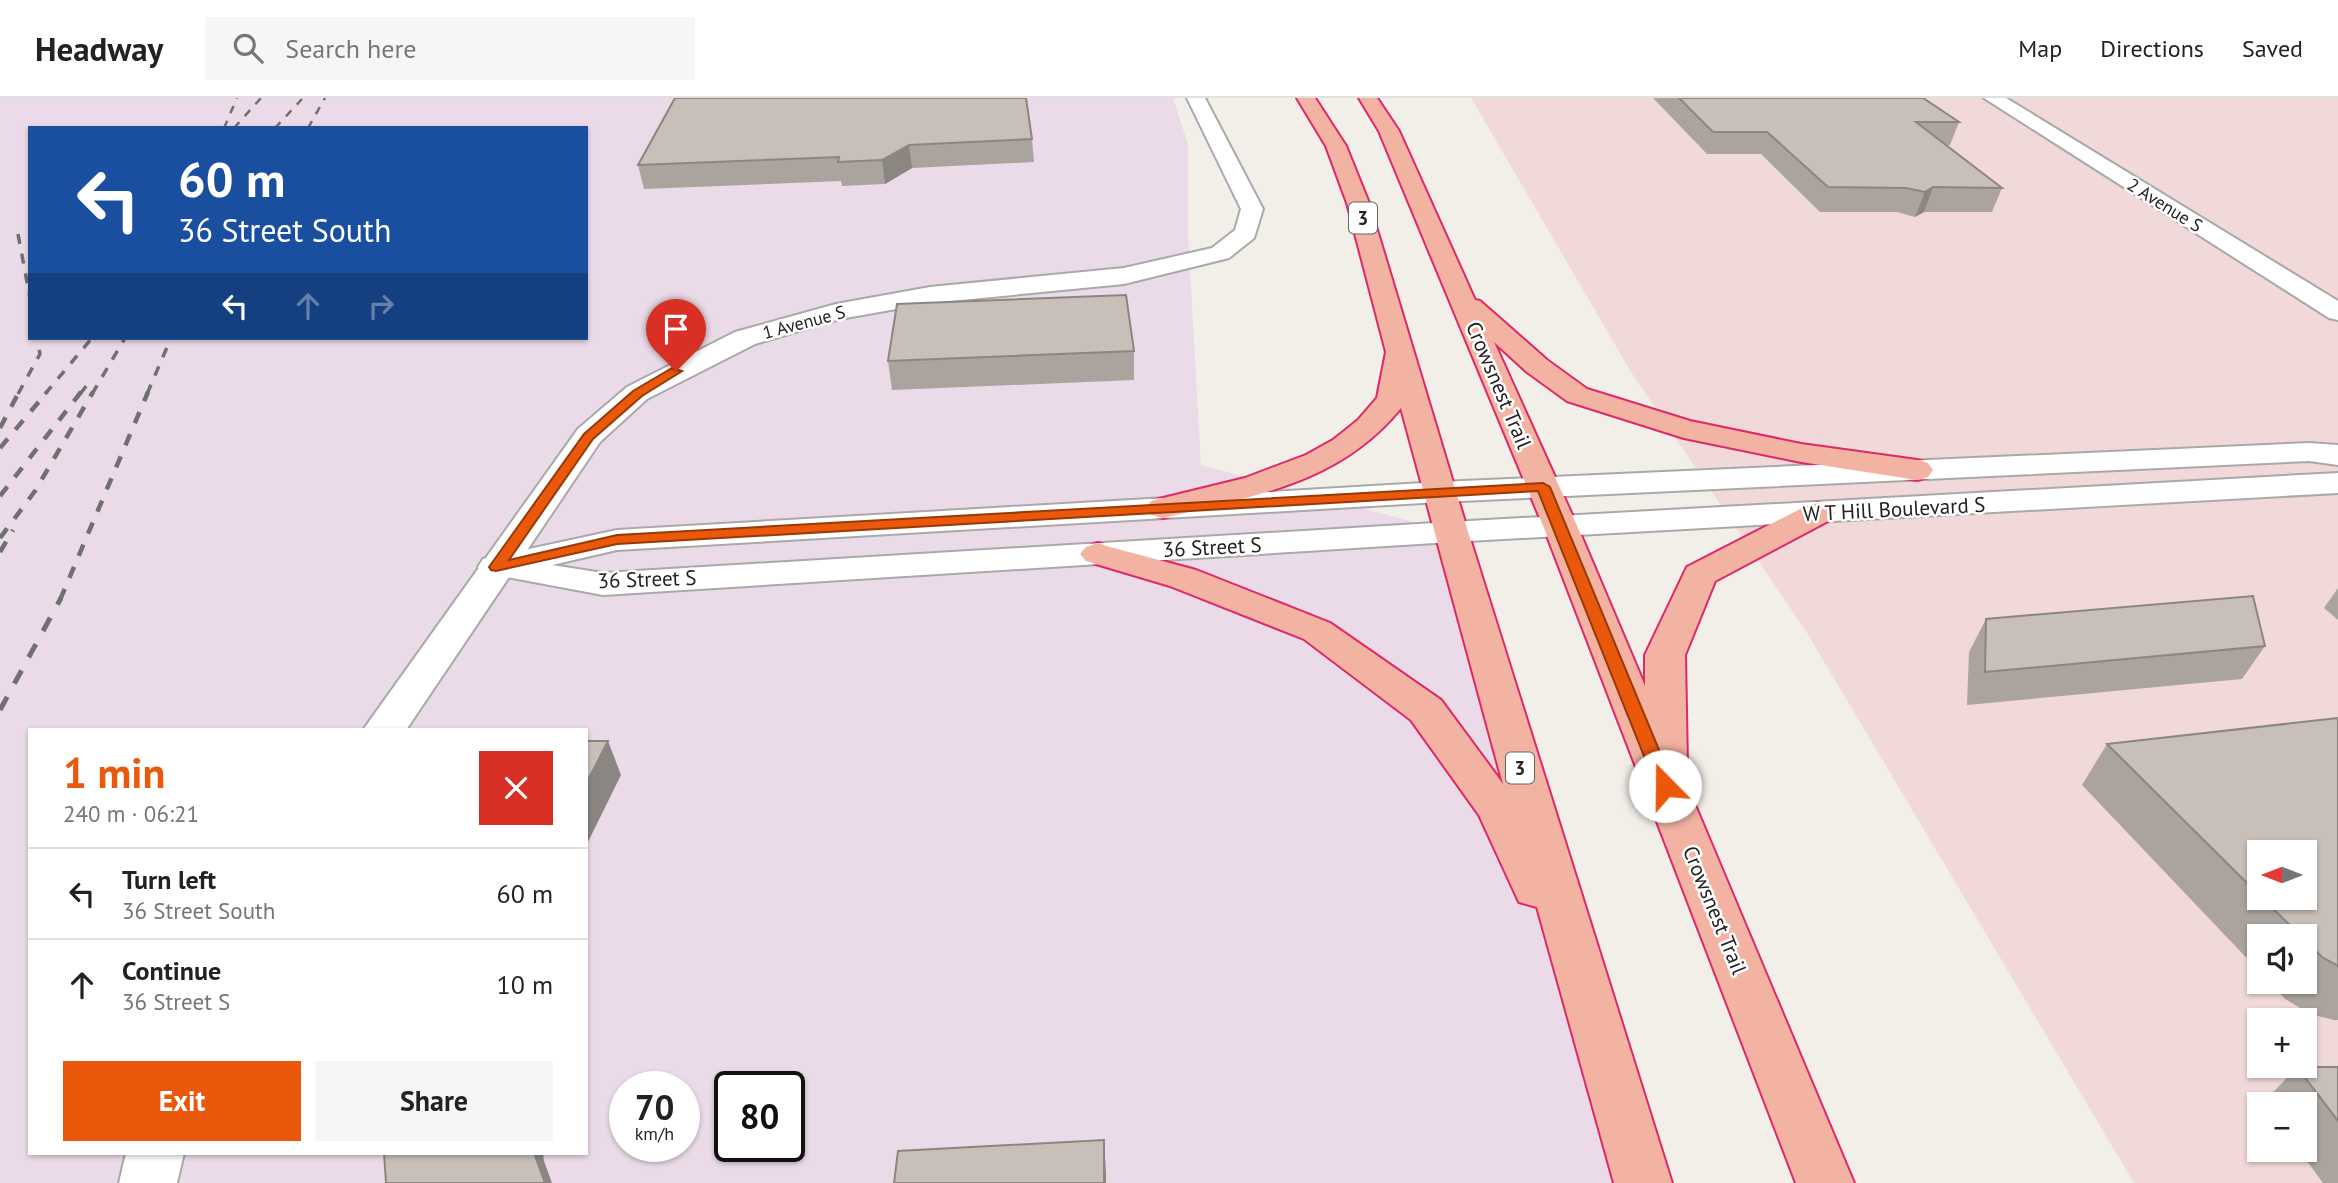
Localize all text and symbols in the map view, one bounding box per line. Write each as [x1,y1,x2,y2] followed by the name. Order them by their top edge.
[205,17,695,80] search box
[35,27,163,70] text: Headway
[229,29,267,67] icon: search
[285,32,416,65] text: Search here
[2018,33,2062,64] text: Map
[2100,33,2204,64] text: Directions
[2242,33,2303,64] text: Saved
[178,147,285,211] text: 60 m
[63,154,154,245] icon: left
[2123,173,2207,237] street label: 2 Avenue S
[1349,202,1377,234] road number: 3
[178,209,391,251] text: 36 Street South
[216,287,254,325] icon: left
[289,287,327,325] icon: ahead
[362,287,400,325] icon: right
[646,299,706,371] pin
[760,300,848,344] street label: 1 Avenue S
[657,310,695,348] icon: arrive
[1460,317,1538,453] street label: Crowsnest Trail
[1802,491,1986,527] street label: W T Hill Boulevard S
[1162,531,1262,563] street label: 36 Street S
[597,564,697,594] street label: 36 Street S
[63,745,165,800] text: 1 min
[1628,749,1702,823] position arrow
[479,751,553,825] button: close
[1506,752,1534,783] road number: 3
[63,799,199,828] text: 240 m · 06:21
[2247,840,2317,910] north arrow
[2247,840,2317,1162] map controls
[1677,842,1753,978] street label: Crowsnest Trail
[122,863,216,896] text: Turn left
[63,875,101,913] icon: left
[497,877,553,910] text: 60 m
[122,896,275,925] text: 36 Street South
[2247,924,2317,994] button: sound
[122,954,221,987] text: Continue
[63,966,101,1004] icon: ahead
[497,968,553,1001] text: 10 m
[122,987,230,1016] text: 36 Street S
[2247,1008,2317,1078] button: +
[63,1061,301,1141] button: Exit
[315,1061,553,1141] button: Share
[714,1071,805,1162] speed limit sign: 80
[635,1084,674,1130] text: 70
[2247,1092,2317,1162] button: −
[635,1122,674,1145] text: km/h

